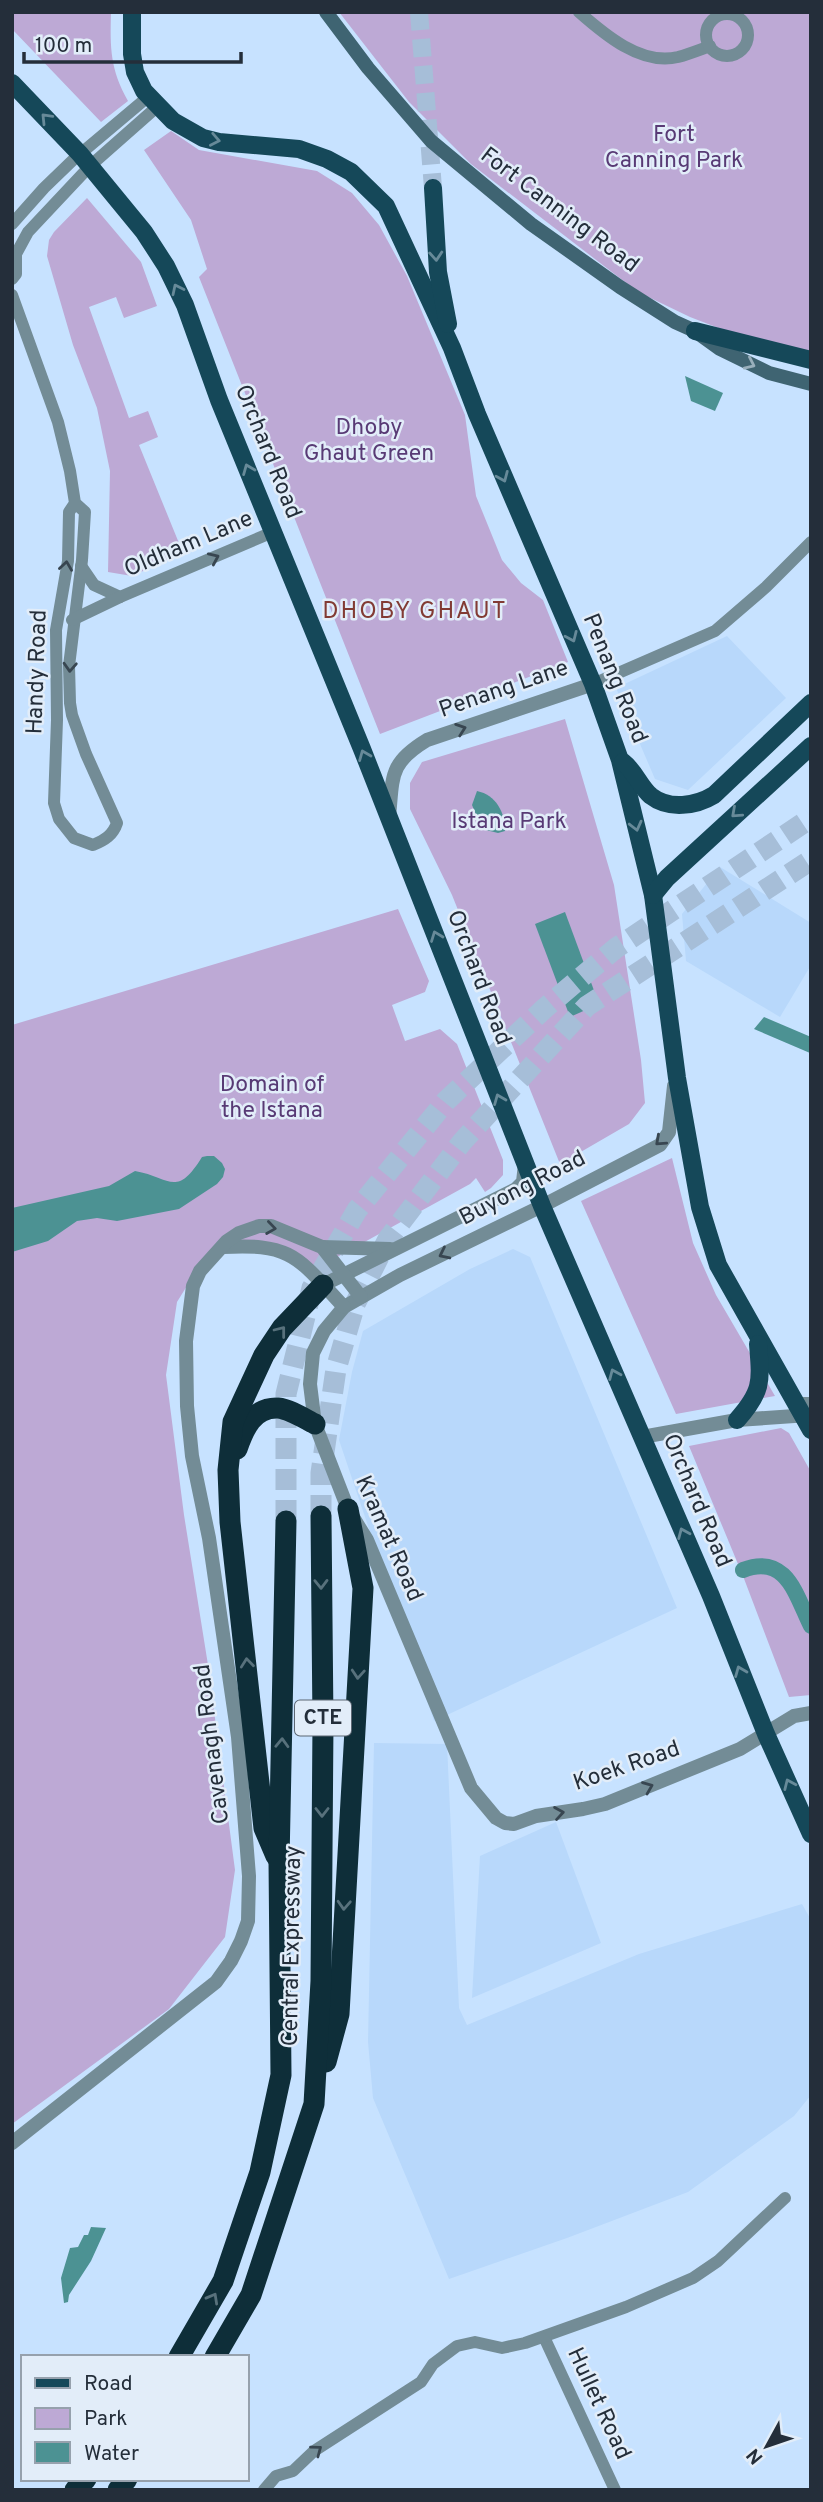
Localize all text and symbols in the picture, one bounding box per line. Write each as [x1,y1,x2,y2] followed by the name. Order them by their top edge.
[24,21,242,65] scale bar
[35,33,92,60] text: 100 m
[42,113,55,126] one-way arrow
[605,121,743,176] park label: Fort Canning Park
[209,132,221,147] one-way arrow
[474,142,644,280] street label: Fort Canning Road
[428,251,443,262] one-way arrow
[171,284,185,296] one-way arrow
[743,356,755,370] one-way arrow
[227,381,307,523] street label: Orchard Road
[304,414,434,469] park label: Dhoby Ghaut Green
[242,464,256,476] one-way arrow
[495,470,509,482] one-way arrow
[120,505,258,585] street label: Oldham Lane
[206,552,219,566] one-way arrow
[59,560,74,572] one-way arrow
[322,597,508,627] district label: DHOBY GHAUT
[21,609,55,735] street label: Handy Road
[575,610,653,748] street label: Penang Road
[564,630,578,642] one-way arrow
[435,654,573,726] street label: Penang Lane
[62,662,77,673] one-way arrow
[455,722,467,737] one-way arrow
[359,749,373,761] one-way arrow
[731,805,744,818] one-way arrow
[451,808,567,837] park label: Istana Park
[628,820,643,832] one-way arrow
[439,906,517,1050] street label: Orchard Road
[430,931,444,943] one-way arrow
[220,1071,325,1126] park label: Domain of the Istana
[494,1093,508,1105] one-way arrow
[655,1133,668,1145] one-way arrow
[455,1145,591,1233] street label: Buyong Road
[265,1220,277,1235] one-way arrow
[439,1245,451,1259] one-way arrow
[272,1327,285,1339] one-way arrow
[609,1369,623,1381] one-way arrow
[655,1430,737,1572] street label: Orchard Road
[347,1472,429,1606] street label: Kramat Road
[678,1528,692,1540] one-way arrow
[313,1580,329,1590] one-way arrow
[240,1657,255,1668] one-way arrow
[189,1662,237,1826] street label: Cavenagh Road
[735,1665,749,1677] one-way arrow
[350,1668,365,1679] one-way arrow
[295,1700,351,1736] road number: CTE
[570,1735,684,1799] street label: Koek Road
[275,1737,290,1748] one-way arrow
[783,1779,797,1791] one-way arrow
[641,1781,653,1795] one-way arrow
[553,1806,565,1821] one-way arrow
[314,1807,330,1817] one-way arrow
[277,1845,309,2047] street label: Central Expressway
[337,1899,352,1910] one-way arrow
[205,2292,218,2305] one-way arrow
[559,2343,637,2465] street label: Hullet Road
[21,2355,248,2481] legend
[84,2371,133,2398] text: Road
[84,2406,127,2433] text: Park
[732,2411,802,2481] north arrow
[84,2441,139,2468] text: Water
[742,2443,769,2469] text: N
[309,2446,322,2458] one-way arrow

